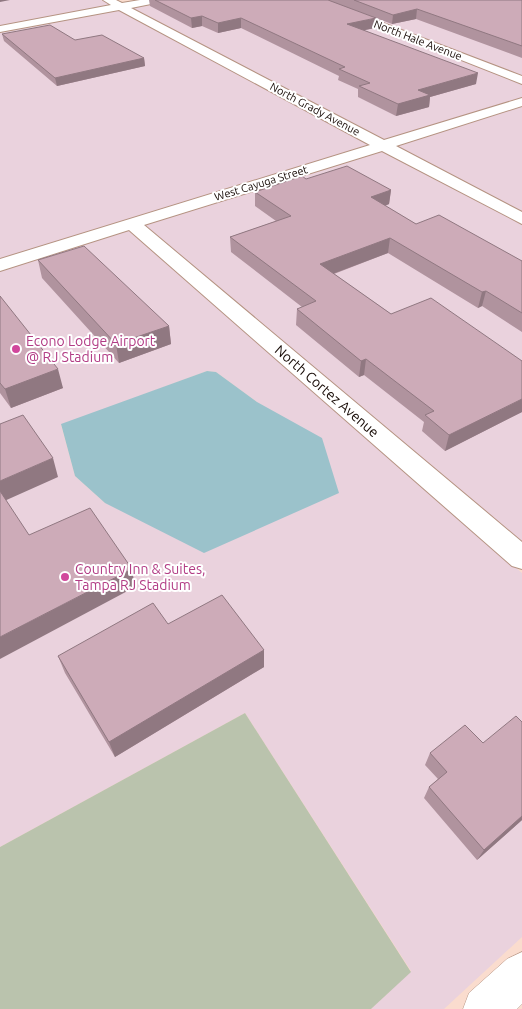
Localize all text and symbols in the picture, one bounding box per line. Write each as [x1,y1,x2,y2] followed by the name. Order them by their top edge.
[372,18,464,62] street label: North Hale Avenue
[268,80,362,138] street label: North Grady Avenue
[213,163,310,203] street label: West Cayuga Street
[26,333,156,365] place label: Econo Lodge Airport @ RJ Stadium
[272,342,382,440] street label: North Cortez Avenue
[10,343,22,355] marker: Econo Lodge Airport @ RJ Stadium
[75,561,205,593] place label: Country Inn & Suites, Tampa RJ Stadium
[59,571,71,583] marker: Country Inn & Suites, Tampa RJ Stadium

